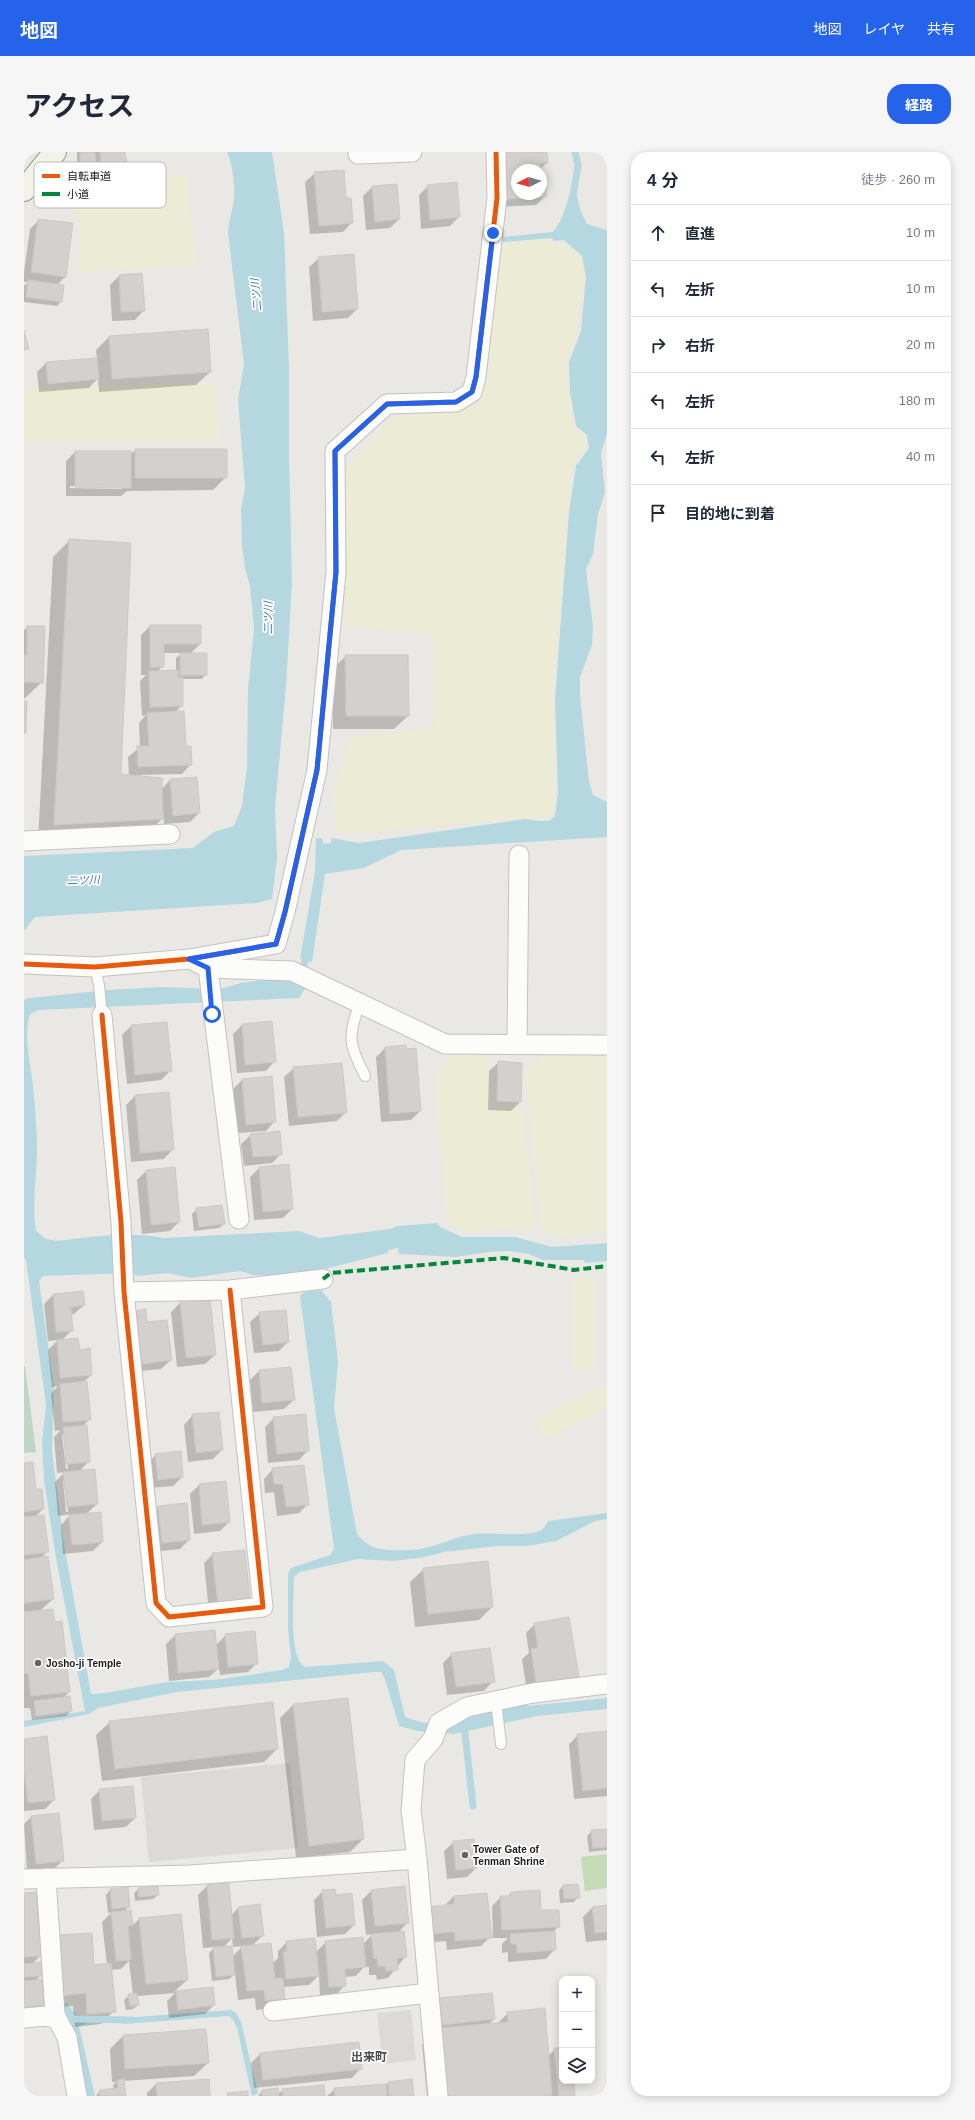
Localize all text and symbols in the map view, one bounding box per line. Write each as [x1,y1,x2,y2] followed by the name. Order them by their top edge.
[20,20,58,41] text: 地図
[813,21,841,37] text: 地図
[863,21,905,37] text: レイヤ
[927,21,955,37] text: 共有
[887,84,951,124] button: 経路
[24,91,135,122] text: アクセス
[34,162,166,208] legend
[511,164,547,200] north arrow
[67,170,111,182] text: 自転車道
[647,171,678,190] text: 4 分
[861,172,935,187] text: 徒歩 · 260 m
[67,188,89,200] text: 小道
[647,222,669,244] icon: ahead
[484,224,502,242] route end
[685,225,715,242] text: 直進
[906,225,935,240] text: 10 m
[248,277,263,312] water label: 二ツ川
[647,278,669,300] icon: left
[685,281,715,298] text: 左折
[906,281,935,296] text: 10 m
[647,334,669,356] icon: right
[685,337,715,354] text: 右折
[906,337,935,352] text: 20 m
[647,390,669,412] icon: left
[685,393,715,410] text: 左折
[899,393,935,408] text: 180 m
[647,446,669,468] icon: left
[685,449,715,466] text: 左折
[906,449,935,464] text: 40 m
[647,502,669,524] icon: arrive
[685,505,775,522] text: 目的地に到着
[262,601,274,635] water label: 二ツ川
[66,873,101,887] water label: 二ツ川
[203,1005,221,1023] route start
[33,1658,43,1668] marker: Josho-ji Temple
[46,1658,122,1669] place label: Josho-ji Temple
[473,1844,545,1867] place label: Tower Gate of Tenman Shrine
[460,1850,470,1860] marker: Tower Gate of Tenman Shrine
[559,1976,595,2084] map controls
[559,1976,595,2012] button: +
[559,2012,595,2048] button: −
[559,2048,595,2084] button: layers
[351,2050,387,2064] district label: 出来町

